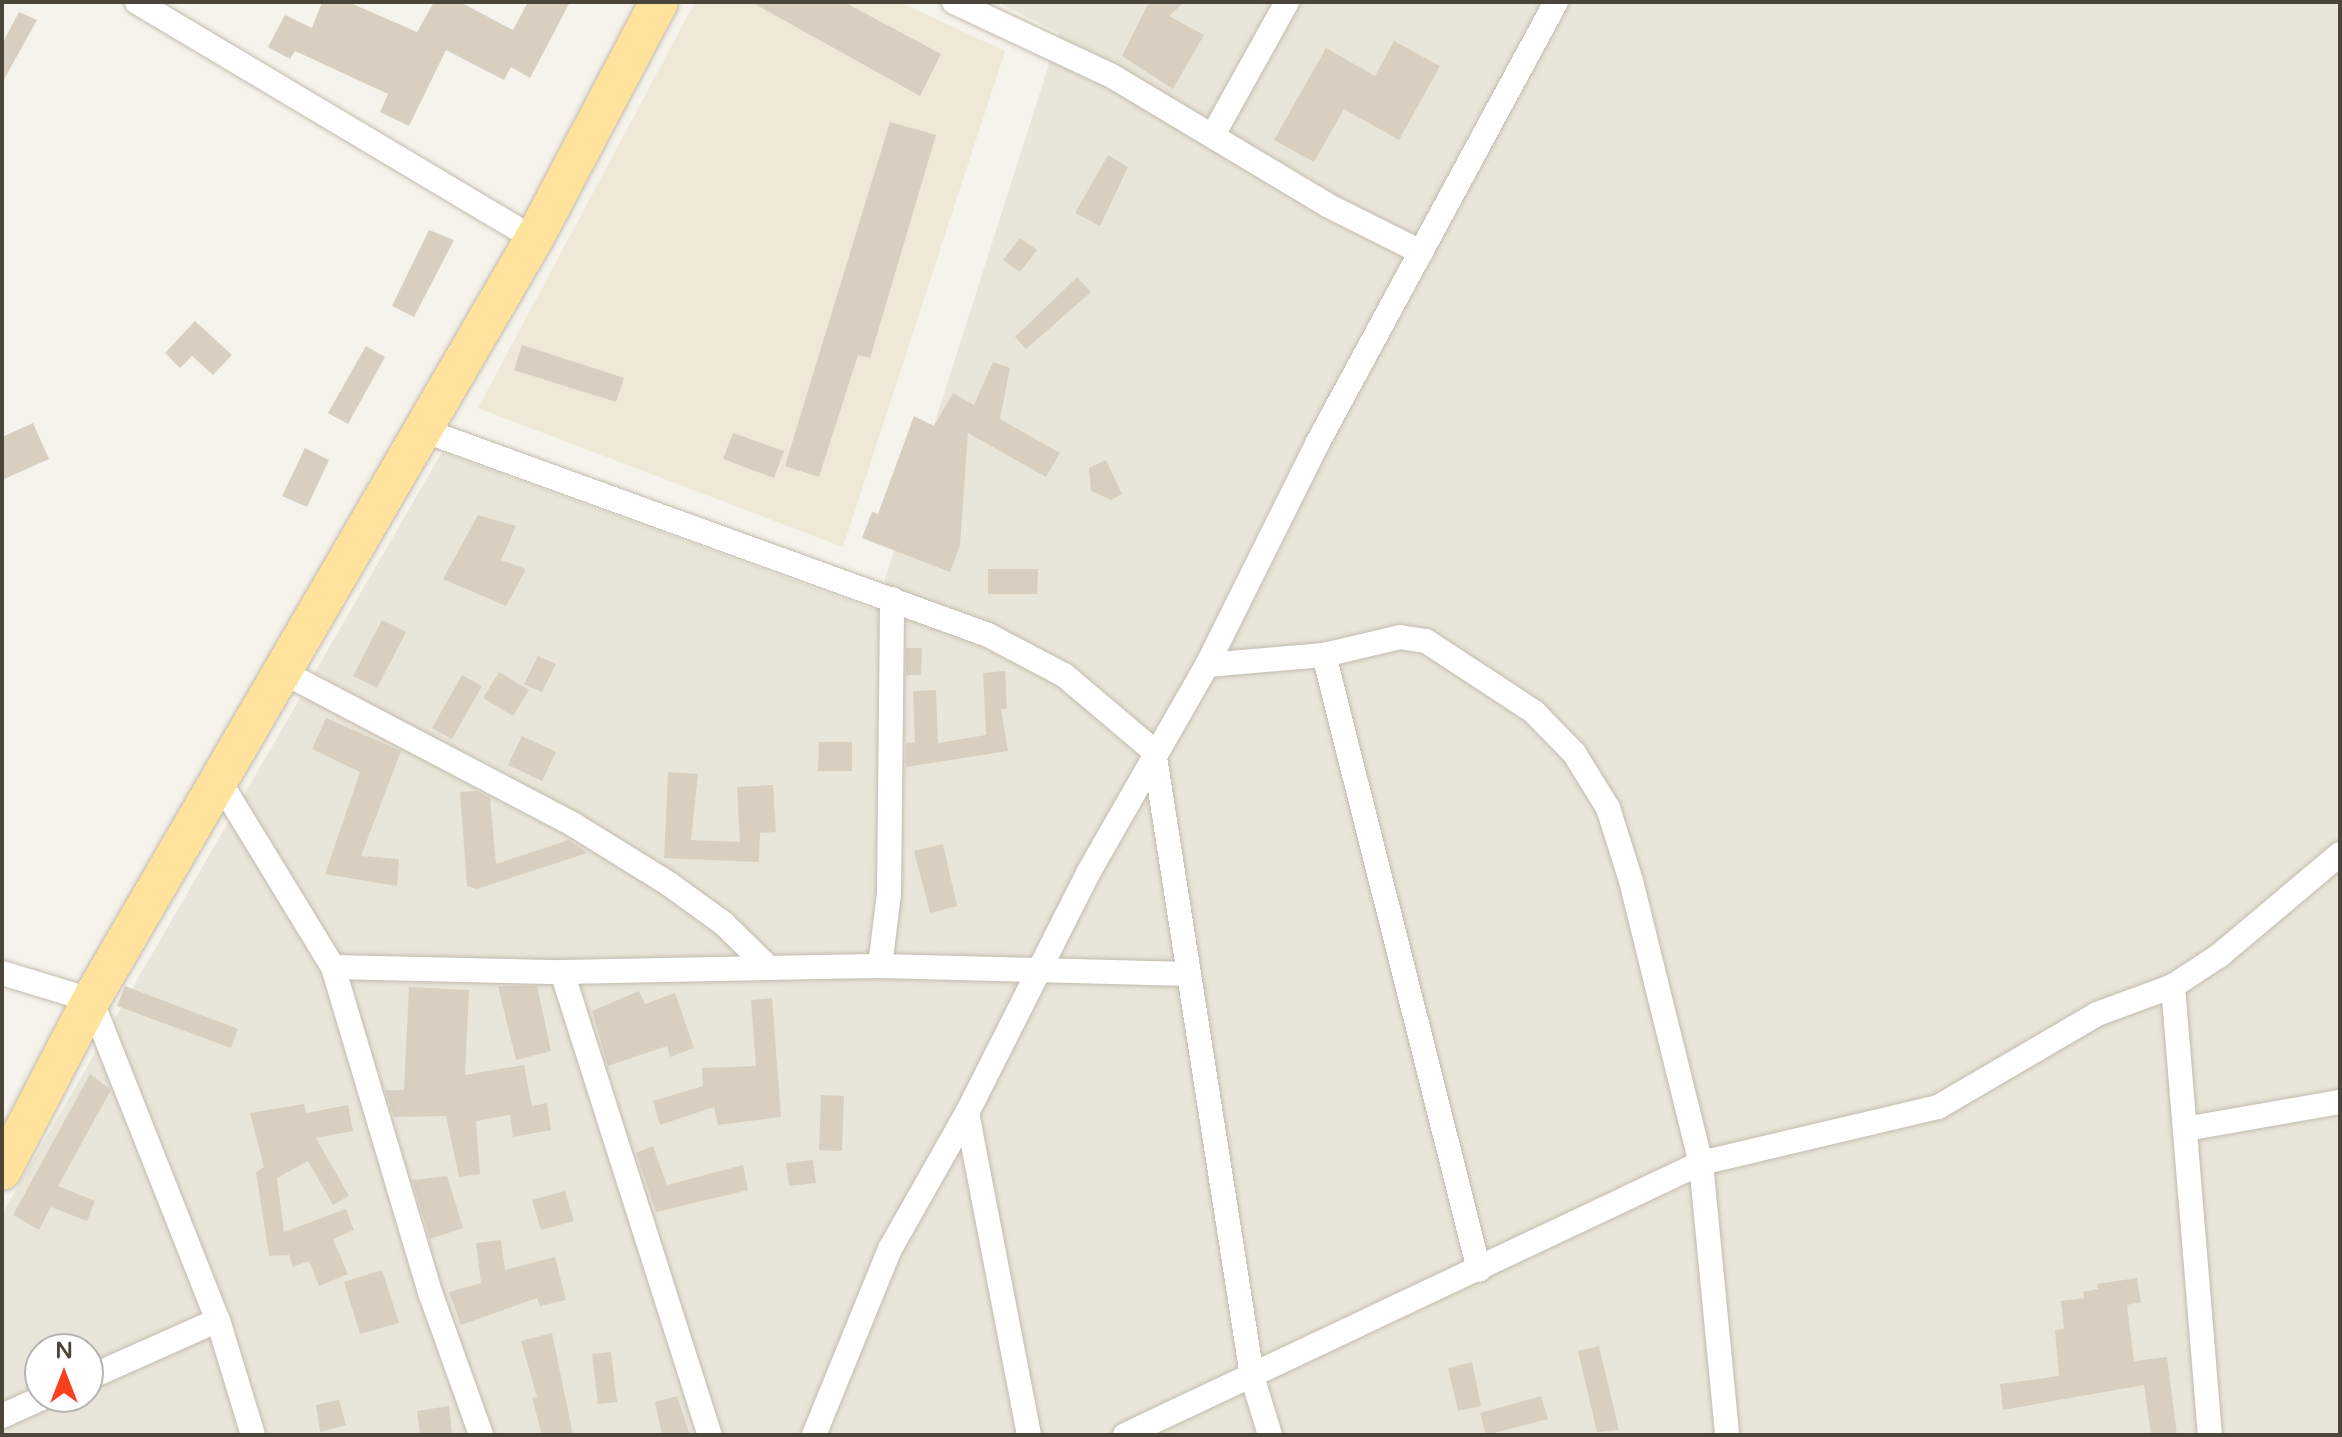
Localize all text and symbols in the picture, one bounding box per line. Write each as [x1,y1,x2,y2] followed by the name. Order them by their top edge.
[24,1333,104,1413] north arrow
[55,1338,73,1364] text: N

